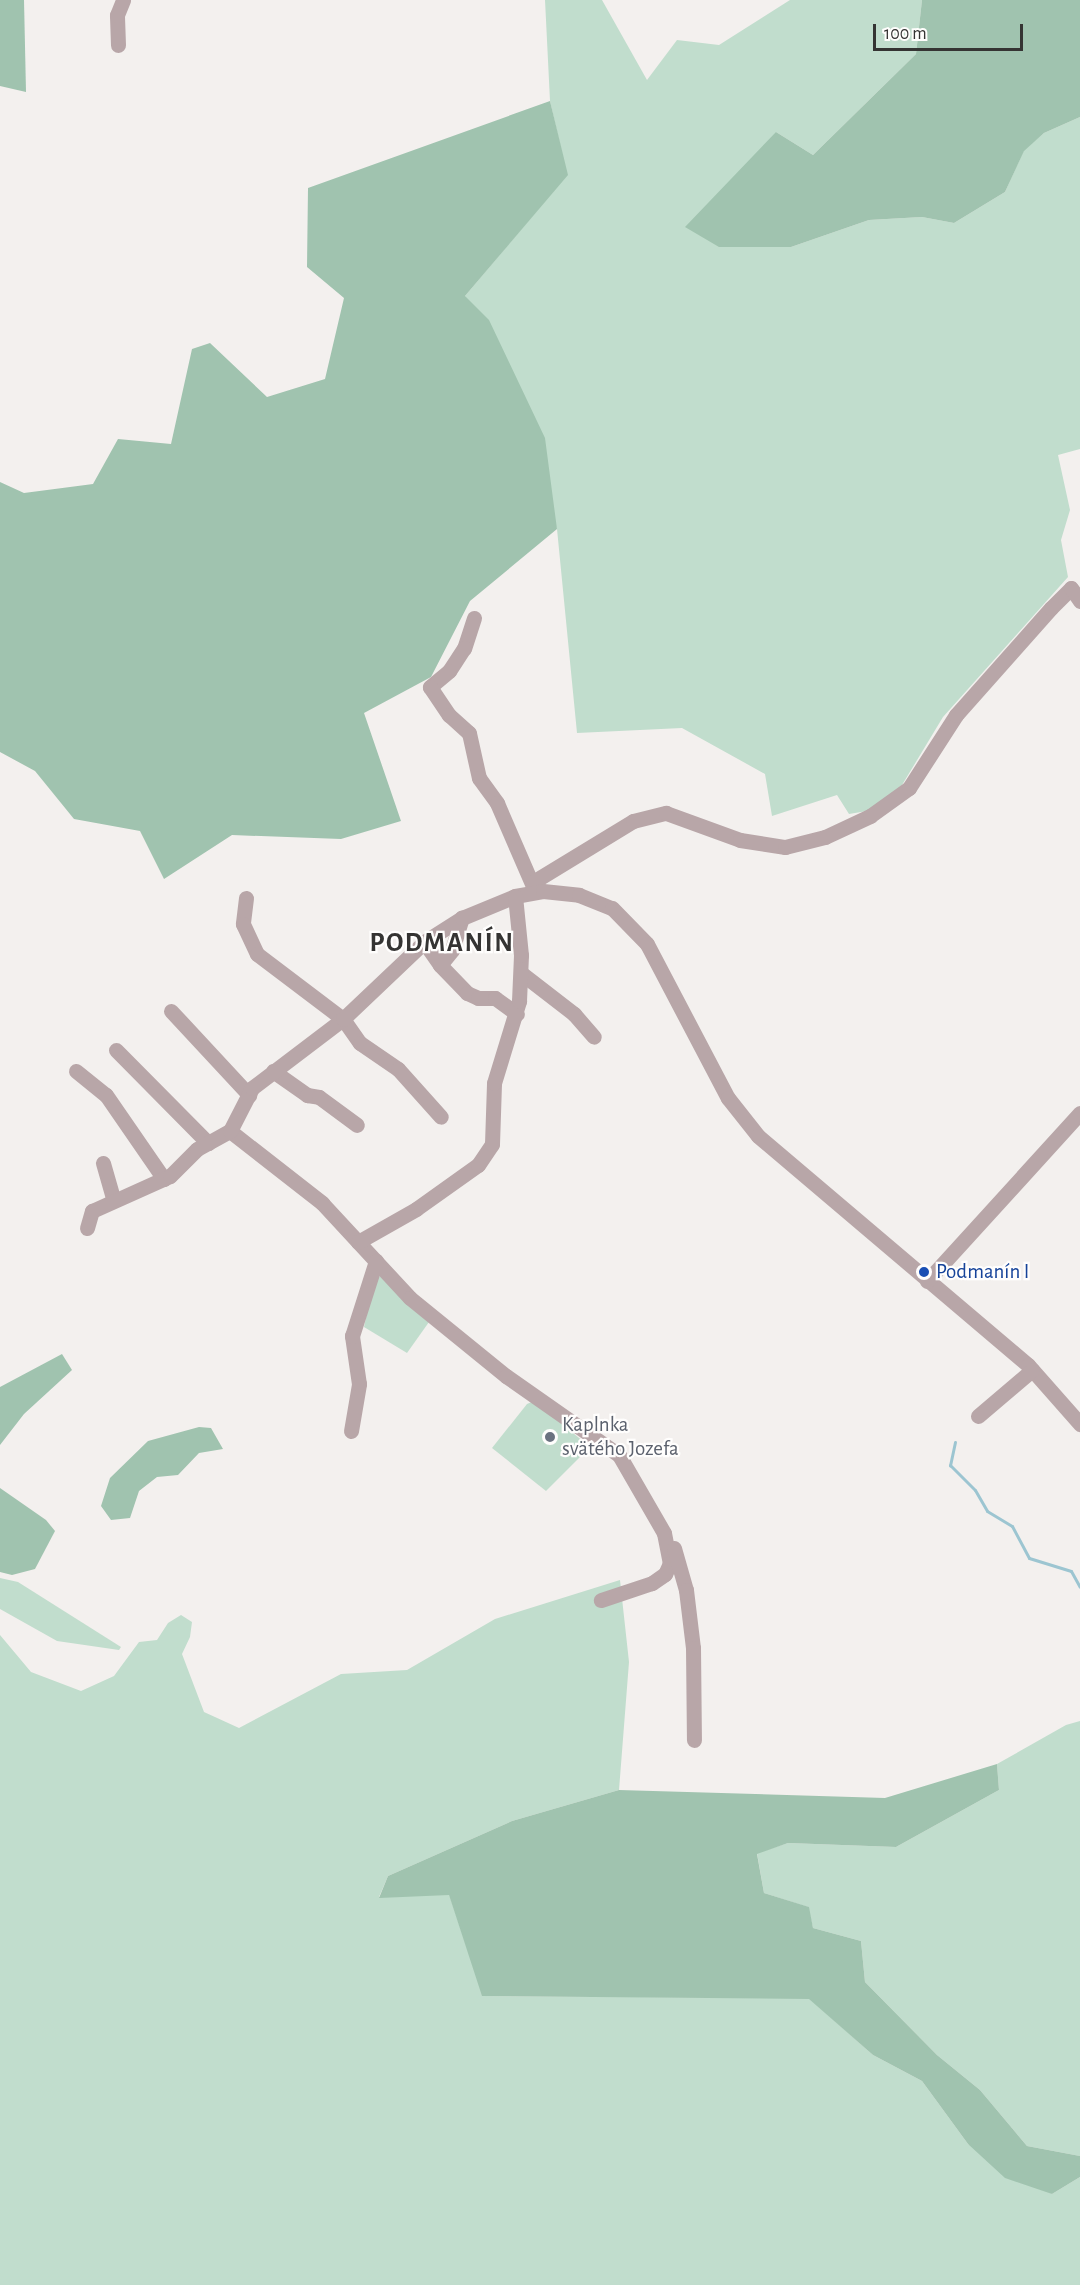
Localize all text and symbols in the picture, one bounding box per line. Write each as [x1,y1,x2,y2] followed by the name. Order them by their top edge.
[876,12,1026,50] scale bar
[884,25,927,43] text: 100 m
[369,927,515,959] district label: PODMANÍN
[936,1259,1029,1285] place label: Podmanín I
[917,1265,931,1279] marker: Podmanín I
[562,1412,679,1462] place label: Kaplnka svätého Jozefa
[543,1430,557,1444] marker: Kaplnka svätého Jozefa

